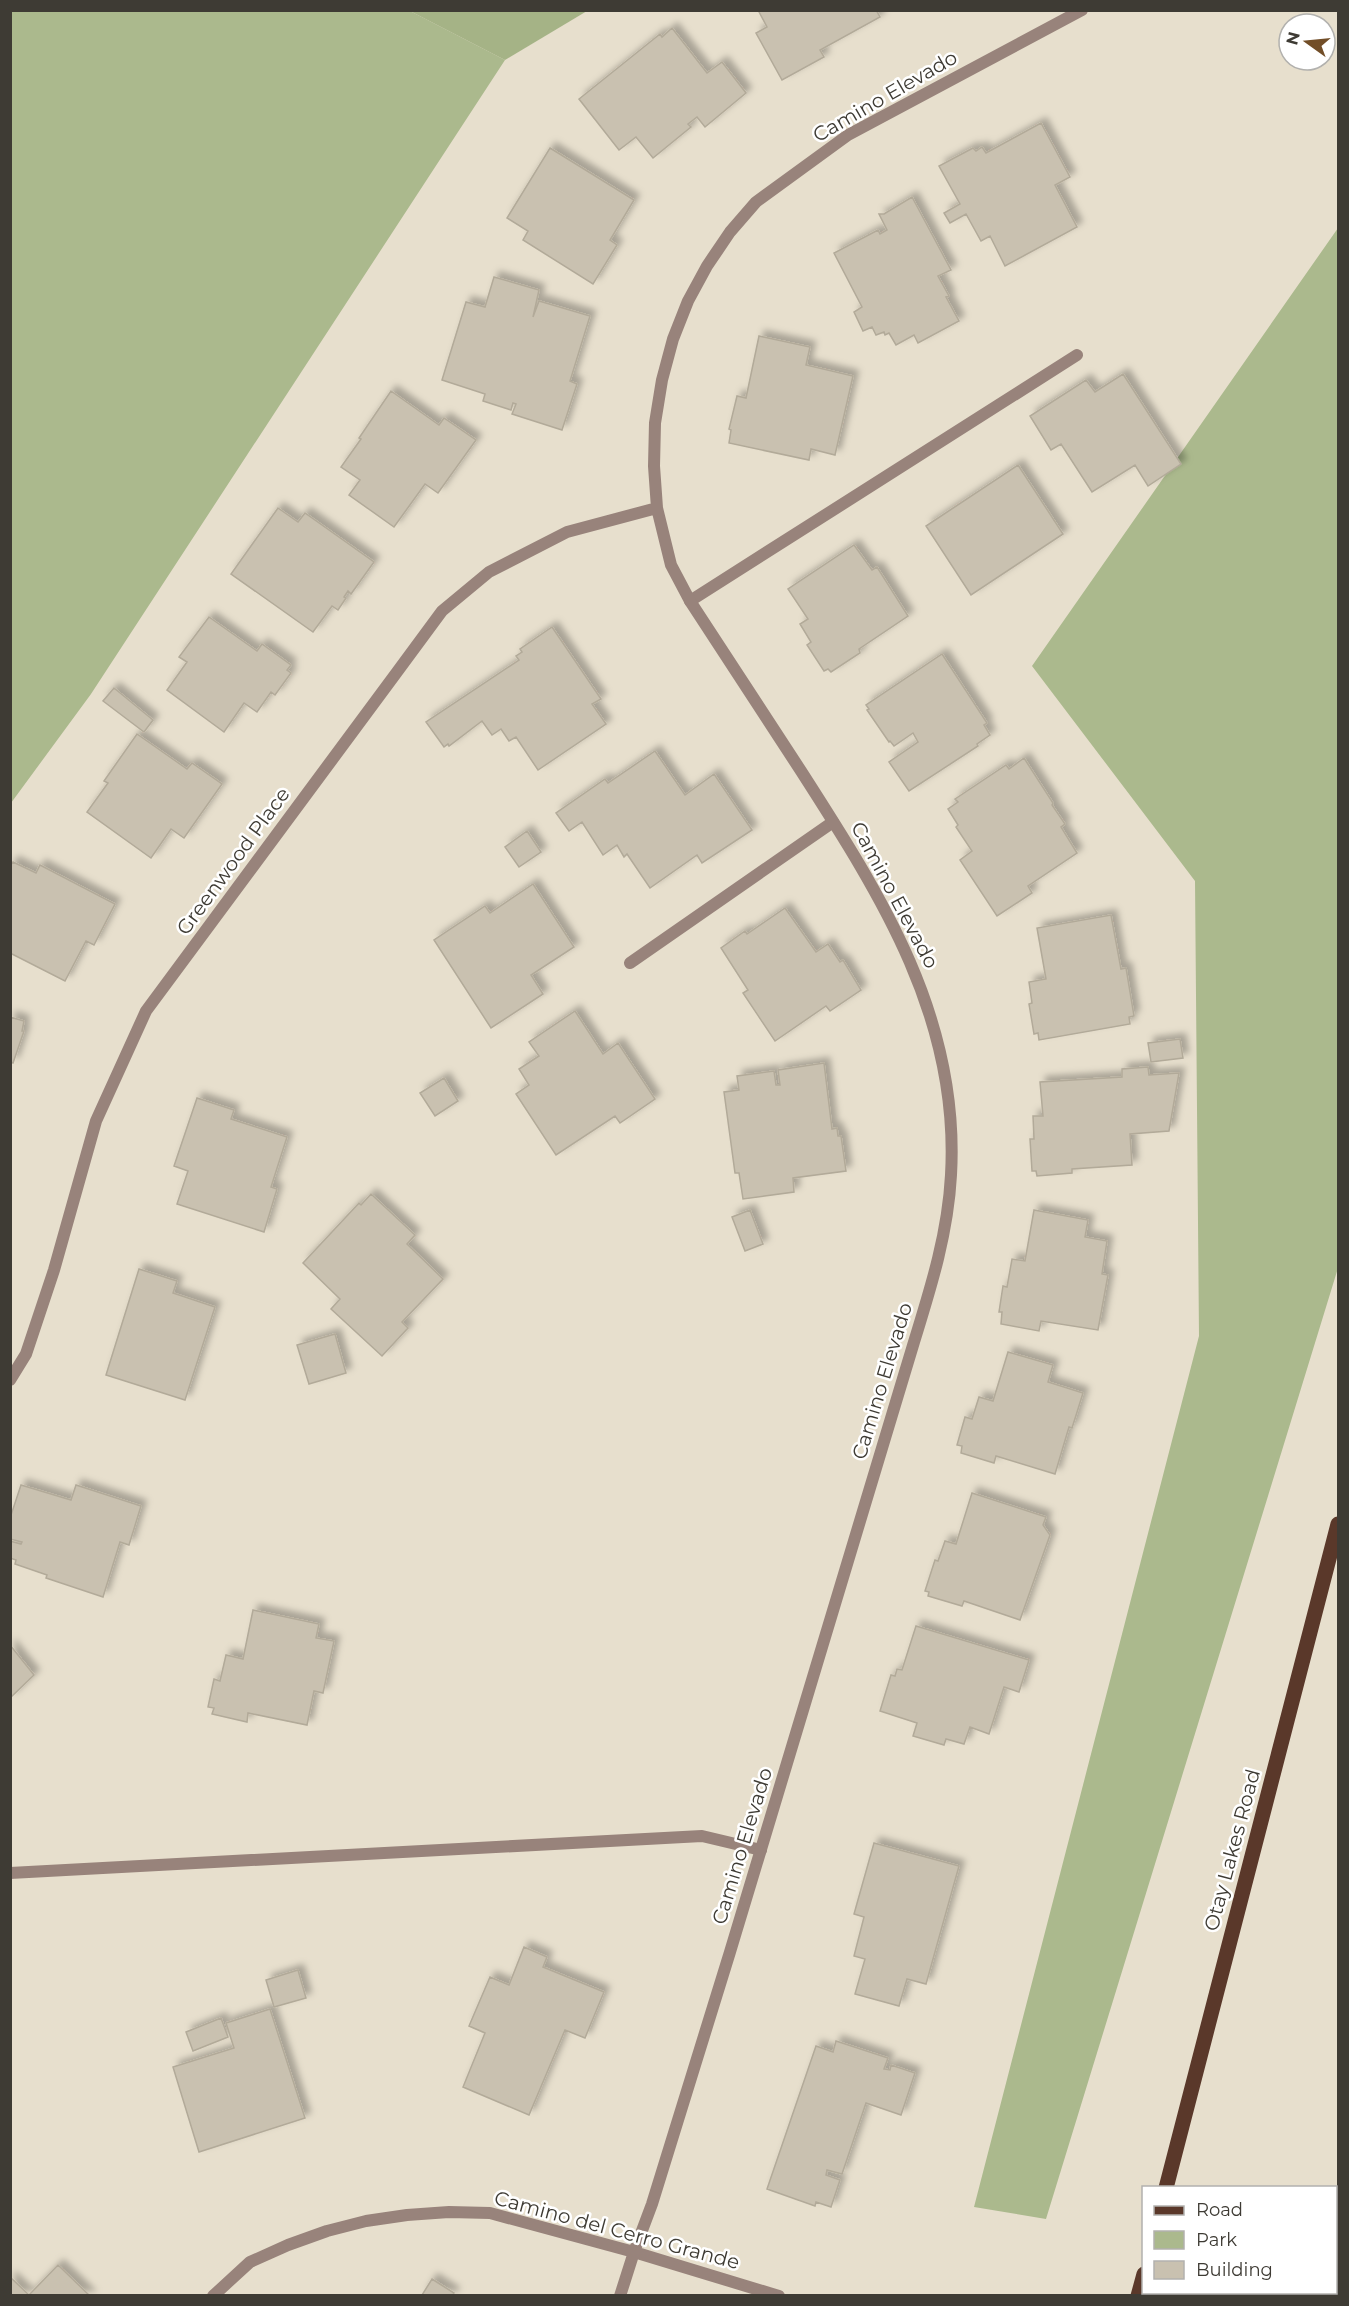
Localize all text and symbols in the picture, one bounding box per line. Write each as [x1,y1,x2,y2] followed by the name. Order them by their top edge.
[1277,12,1337,72] north arrow
[1282,30,1304,47] text: N
[809,45,961,147] street label: Camino Elevado
[171,783,295,939] street label: Greenwood Place
[846,818,944,972] street label: Camino Elevado
[847,1300,917,1462] street label: Camino Elevado
[707,1765,777,1927] street label: Camino Elevado
[1199,1766,1265,1934] street label: Otay Lakes Road
[492,2186,742,2274] street label: Camino del Cerro Grande
[1142,2186,1337,2294] legend
[1196,2199,1243,2221] text: Road
[1196,2229,1237,2251] text: Park
[1196,2259,1273,2281] text: Building

